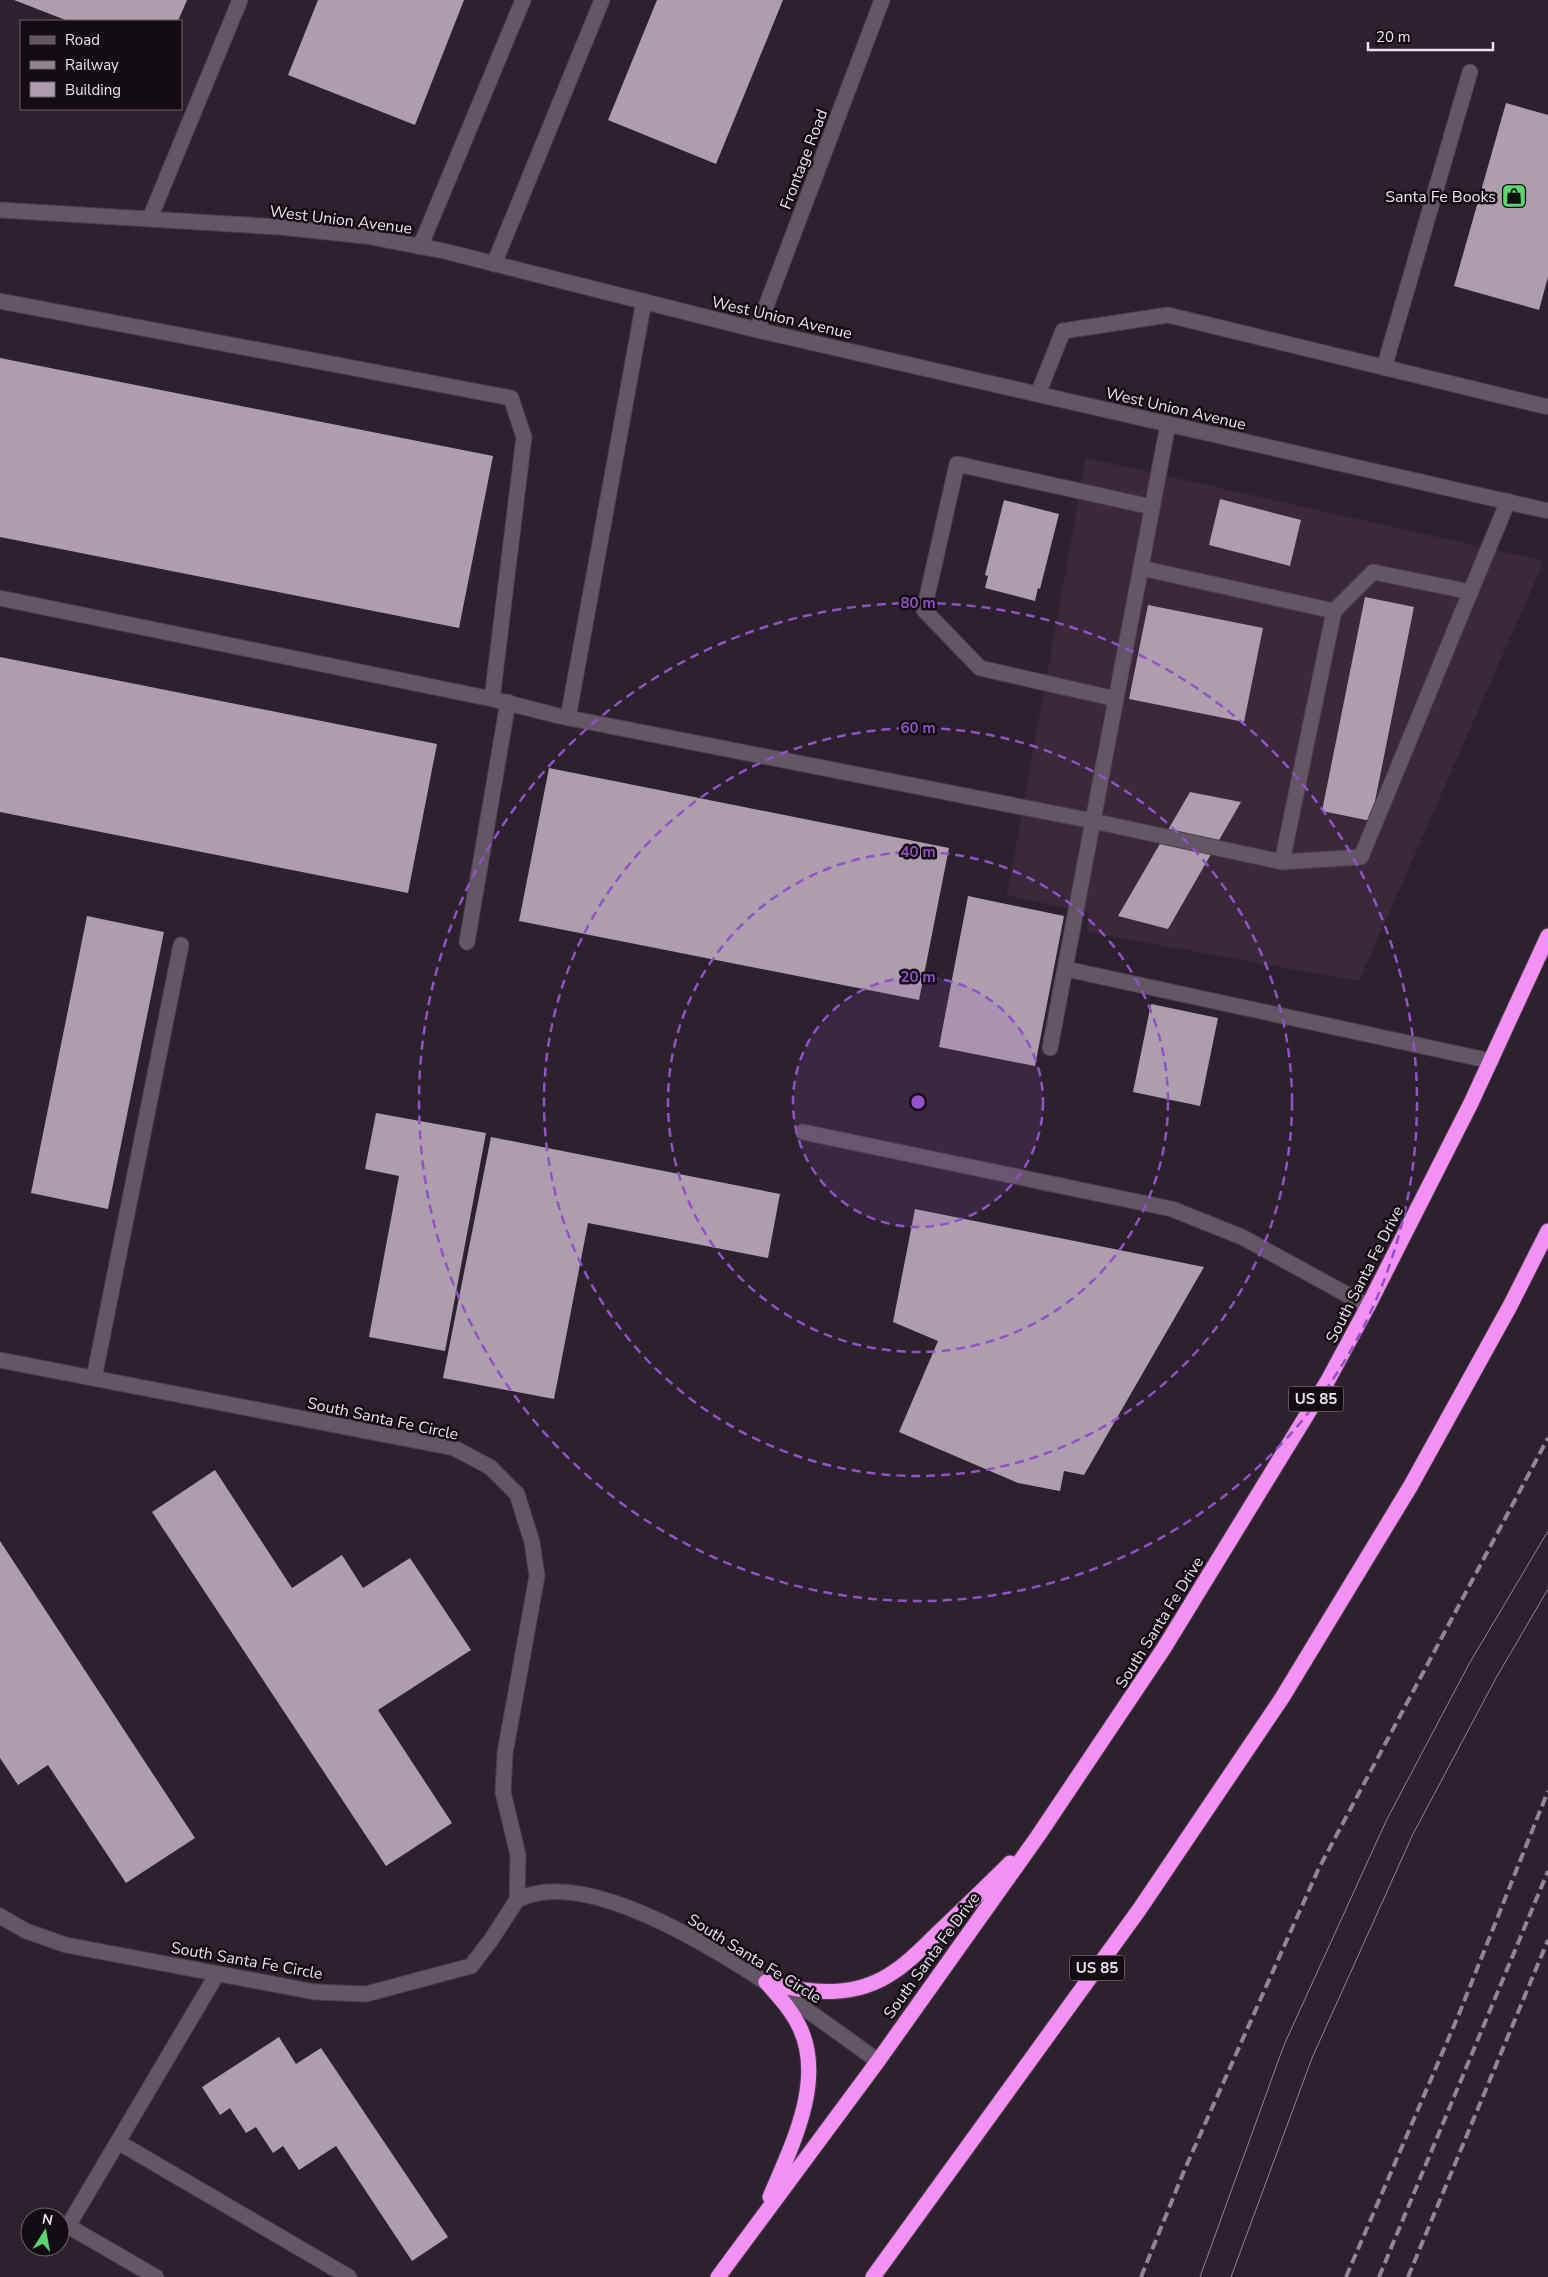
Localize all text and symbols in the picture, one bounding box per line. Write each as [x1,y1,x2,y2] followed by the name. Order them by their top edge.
[20,20,182,110] legend
[1368,20,1493,52] scale bar
[1376,27,1411,47] text: 20 m
[65,30,100,50] text: Road
[65,55,119,75] text: Railway
[65,80,121,100] text: Building
[775,106,833,213] street label: Frontage Road
[1501,183,1527,209] shop icon: Santa Fe Books
[1385,186,1496,208] place label: Santa Fe Books
[268,200,413,240] street label: West Union Avenue
[709,291,854,345] street label: West Union Avenue
[1103,382,1248,436] street label: West Union Avenue
[900,593,936,613] text: 80 m
[900,718,936,738] text: 60 m
[900,842,936,862] text: 40 m
[900,967,936,987] text: 20 m
[909,1093,927,1111] centre of rings
[1321,1202,1409,1347] street label: South Santa Fe Drive
[1288,1386,1344,1412] road number: US 85
[305,1392,460,1446] street label: South Santa Fe Circle
[1110,1553,1209,1692] street label: South Santa Fe Drive
[878,1888,985,2023] street label: South Santa Fe Drive
[683,1909,826,2009] street label: South Santa Fe Circle
[169,1937,325,1985] street label: South Santa Fe Circle
[1070,1956,1124,1980] road number: US 85
[20,2207,70,2257] north arrow
[40,2209,54,2230] text: N

